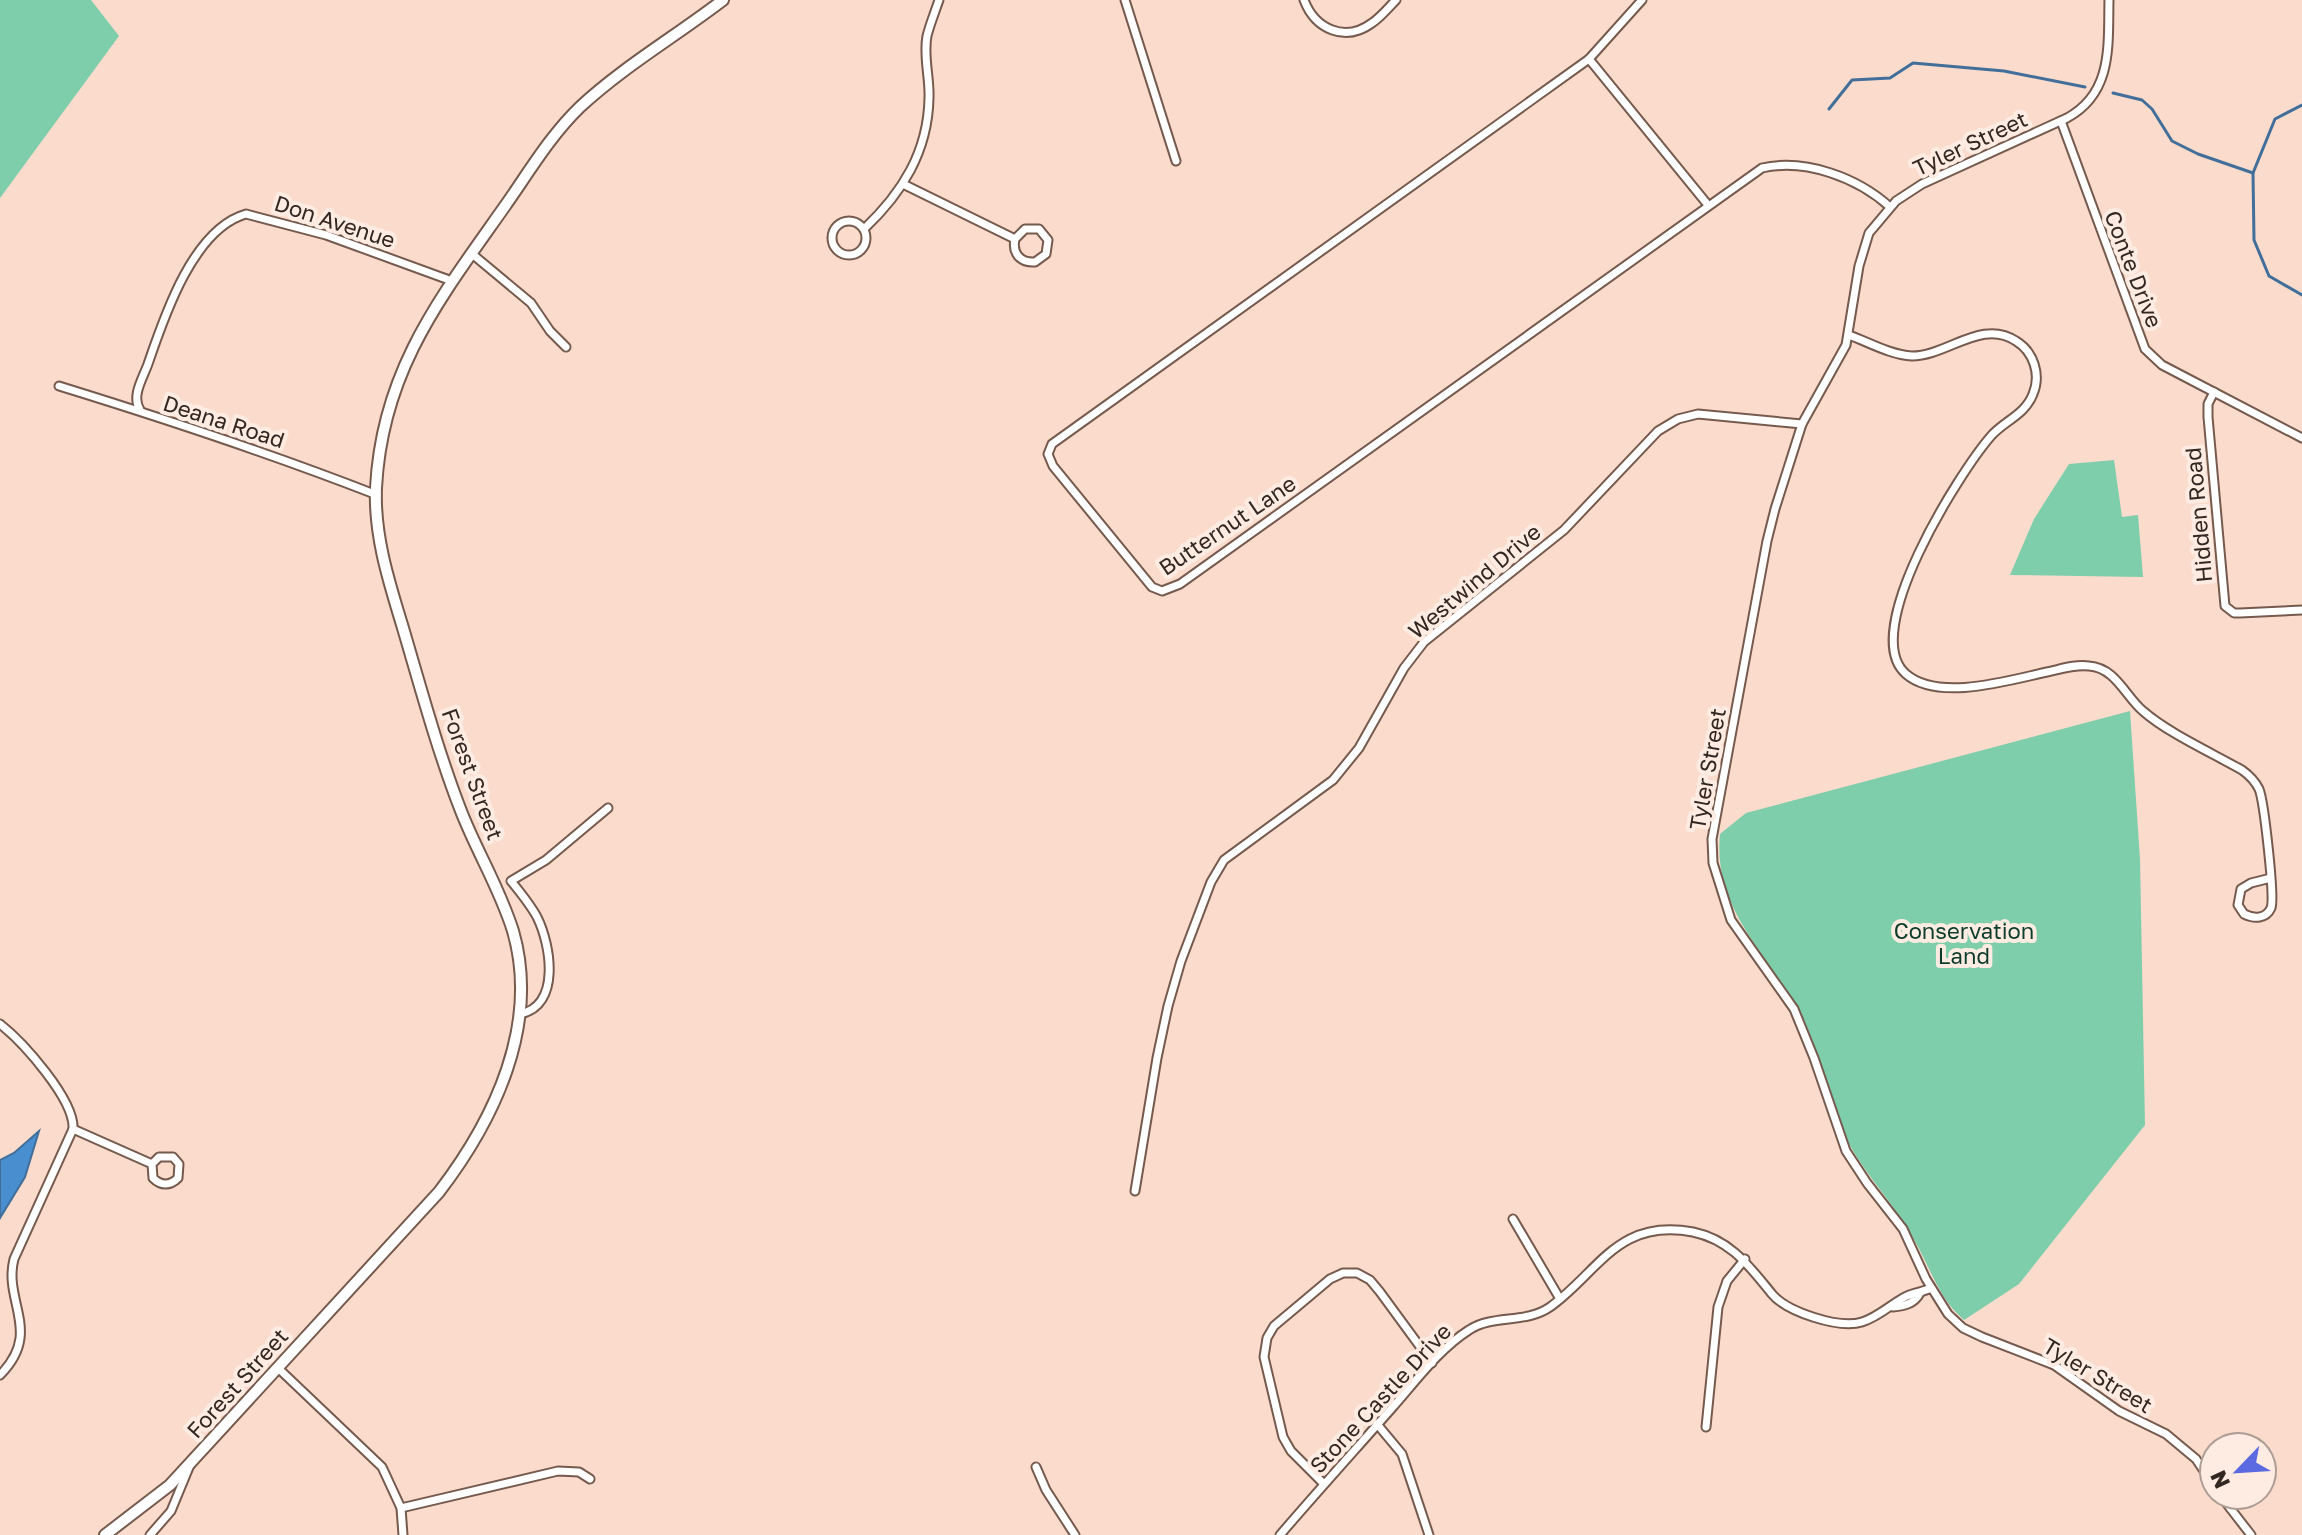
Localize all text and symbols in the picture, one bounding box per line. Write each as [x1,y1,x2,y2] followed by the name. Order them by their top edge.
[1909,105,2031,181] street label: Tyler Street
[271,189,399,253] street label: Don Avenue
[2099,207,2169,331] street label: Conte Drive
[160,389,288,453] street label: Deana Road
[2179,446,2217,584] street label: Hidden Road
[1153,469,1301,581] street label: Butternut Lane
[1402,518,1546,644] street label: Westwind Drive
[437,704,509,844] street label: Forest Street
[1683,706,1731,832] street label: Tyler Street
[1894,917,2034,969] park label: Conservation Land
[1304,1318,1456,1478] street label: Stone Castle Drive
[181,1323,293,1443] street label: Forest Street
[2038,1332,2158,1418] street label: Tyler Street
[2198,1431,2278,1511] north arrow
[2204,1466,2235,1493] text: N

